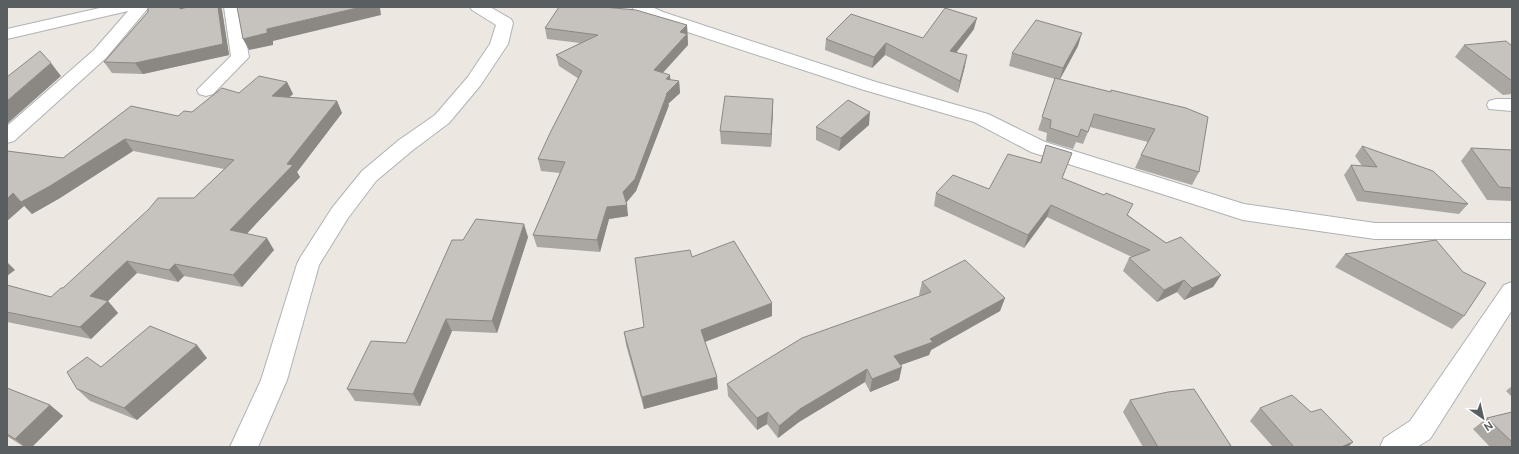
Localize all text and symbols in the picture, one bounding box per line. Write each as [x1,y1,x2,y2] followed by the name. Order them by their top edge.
[1463,398,1503,438] north arrow
[1482,419,1495,434] text: N

